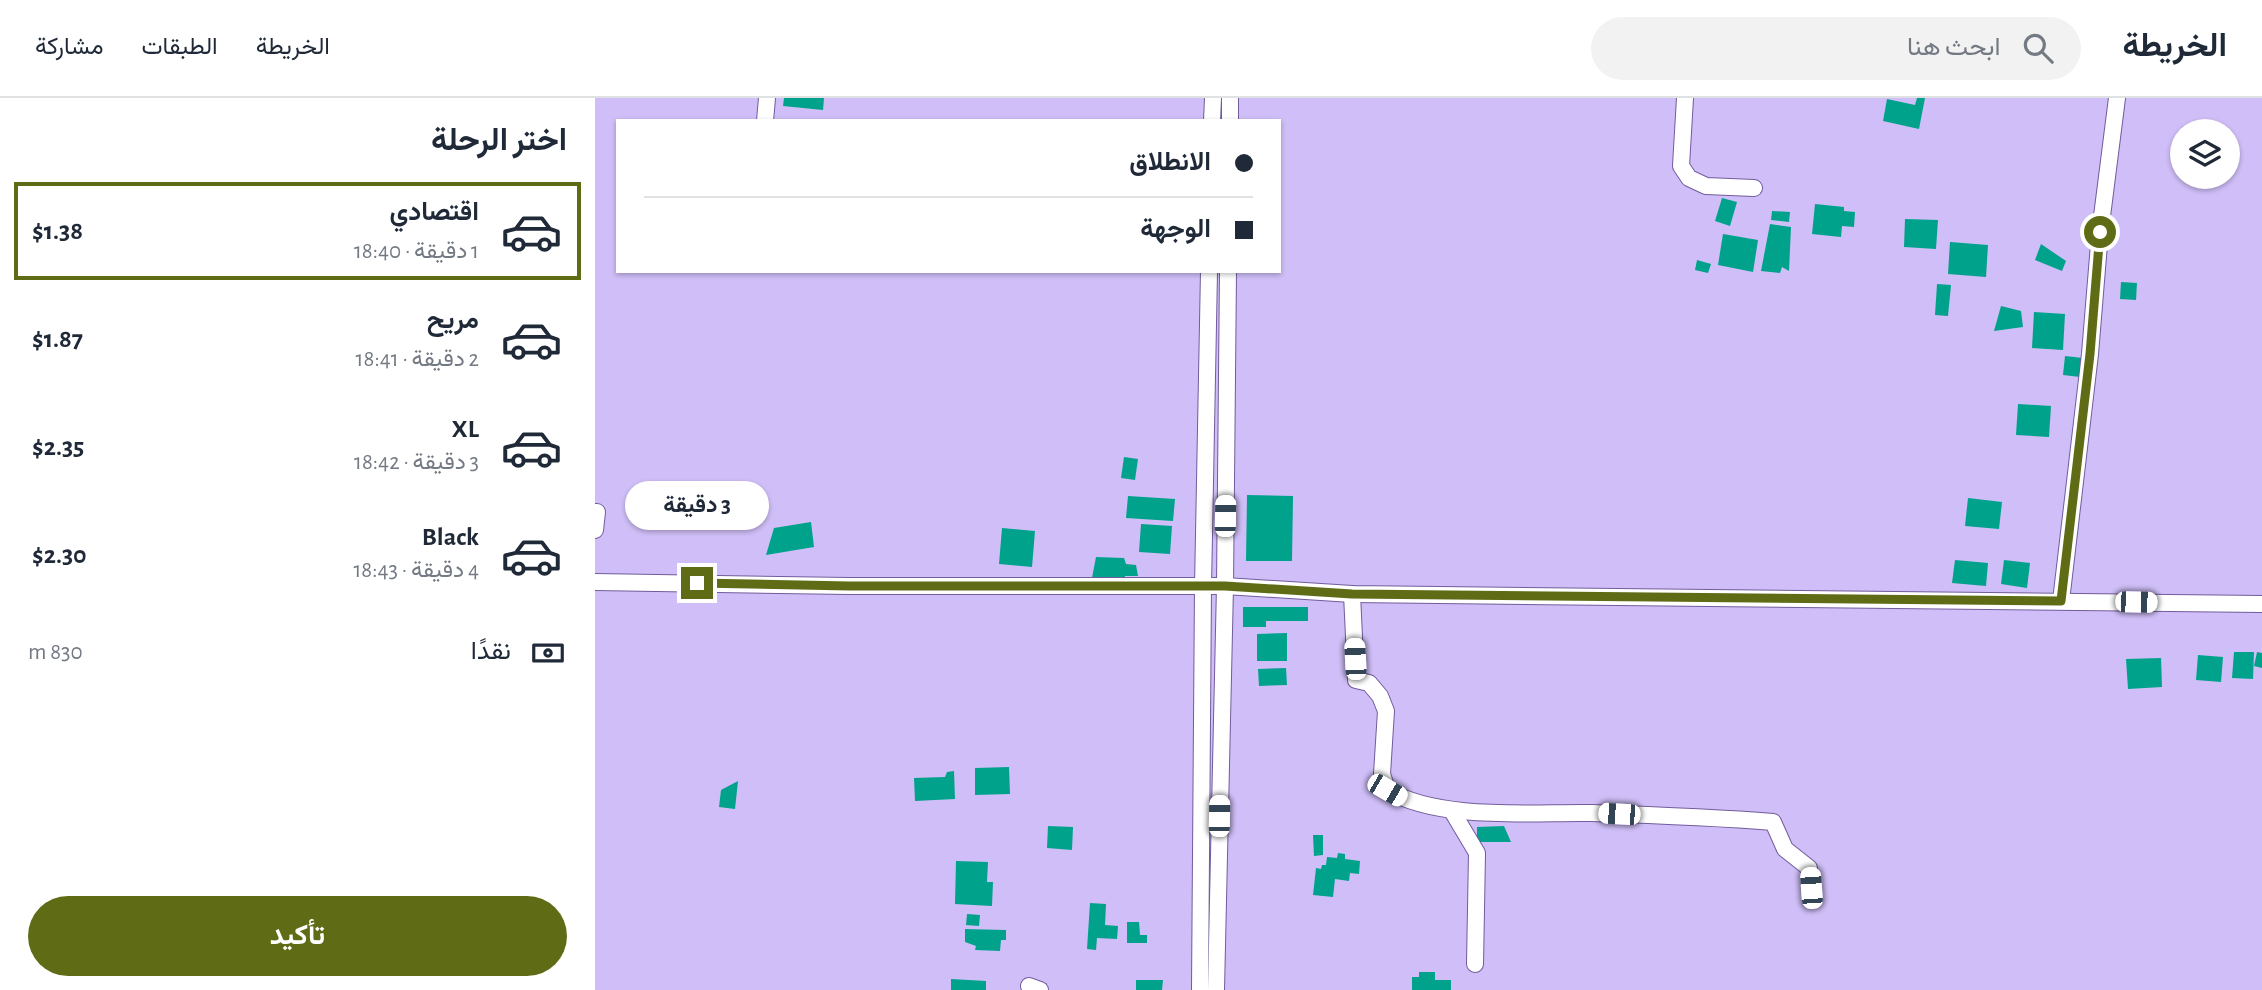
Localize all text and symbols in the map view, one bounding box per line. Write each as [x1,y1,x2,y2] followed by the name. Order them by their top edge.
[1591,17,2081,80] search box
[2019,29,2057,67] icon: search
[2123,30,2227,63] text: الخريطة
[1907,34,2001,60] text: ابحث هنا
[35,35,103,59] text: مشاركة
[141,35,218,59] text: الطبقات
[256,35,330,59] text: الخريطة
[2170,119,2240,189] map controls
[2170,119,2240,189] button: layers
[431,124,567,156] text: اختر الرحلة
[1129,149,1211,175] text: الانطلاق
[390,199,479,225] text: اقتصادي
[500,200,563,263] icon: car
[1140,216,1211,242] text: الوجهة
[2084,216,2116,248] route start
[32,218,83,244] text: $1.38
[354,240,479,263] text: 1 دقيقة · 18:40
[427,307,479,333] text: مريح
[500,308,563,371] icon: car
[32,326,83,352] text: $1.87
[356,348,479,371] text: 2 دقيقة · 18:41
[452,416,479,442] text: XL
[500,416,563,479] icon: car
[32,434,84,460] text: $2.35
[354,451,479,474] text: 3 دقيقة · 18:42
[625,482,769,531] callout: 3 دقيقة
[663,494,731,517] text: 3 دقيقة
[1215,495,1236,537] car
[422,524,479,550] text: Black
[500,524,563,587] icon: car
[32,542,87,568] text: $2.30
[353,559,479,582] text: 4 دقيقة · 18:43
[681,567,713,599] route end
[2115,591,2158,613] car
[529,634,567,672] icon: cash
[1344,637,1367,681] car
[471,638,511,664] text: نقدًا
[28,641,83,664] text: 830 m
[1364,770,1411,810] car
[1209,795,1230,837] car
[1598,802,1641,826] car
[1800,866,1823,910] car
[28,896,567,976] button: تأكيد

